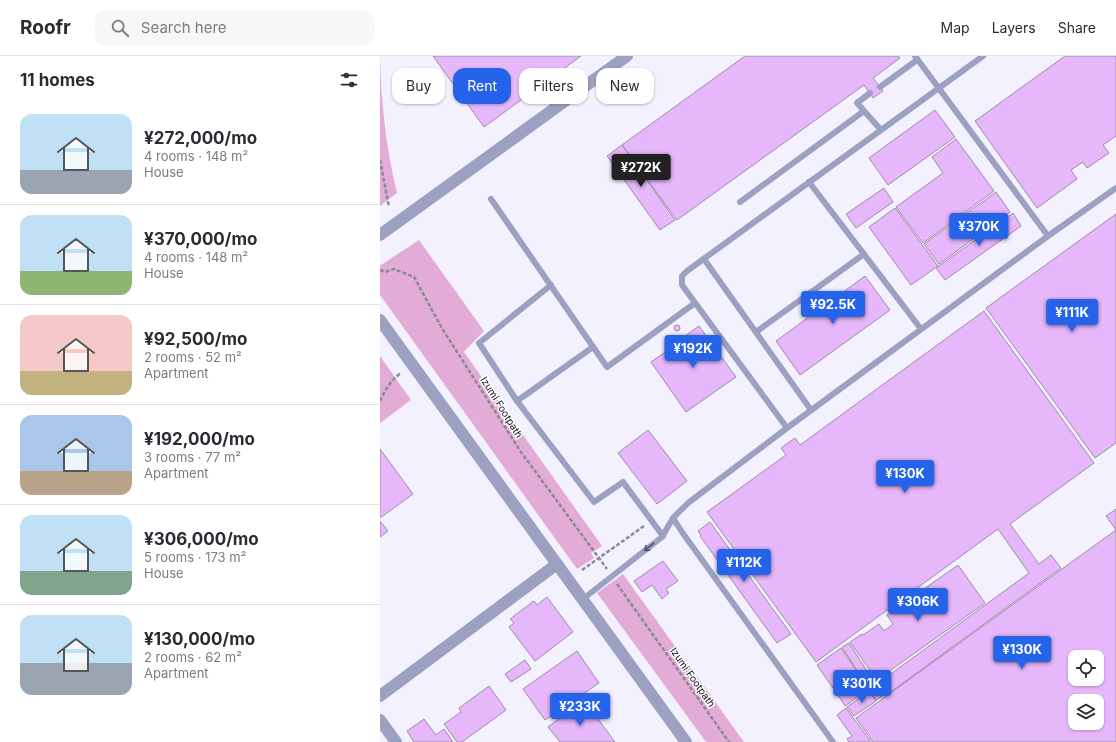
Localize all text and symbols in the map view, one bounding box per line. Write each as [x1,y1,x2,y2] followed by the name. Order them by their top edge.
[95,10,375,46] search box
[20,16,71,39] text: Roofr
[109,17,131,39] icon: search
[141,18,227,37] text: Search here
[941,19,970,36] text: Map
[992,19,1036,36] text: Layers
[1058,19,1096,36] text: Share
[392,68,445,104] chip: Buy
[453,68,511,104] chip: Rent
[519,68,588,104] chip: Filters
[596,68,654,104] chip: New
[338,69,360,91] icon: filters
[20,70,95,90] text: 11 homes
[144,128,257,148] text: ¥272,000/mo
[52,130,100,178] icon: home
[144,148,248,164] text: 4 rooms · 148 m²
[613,154,669,188] pin: ¥272K
[621,159,661,175] text: ¥272K
[144,164,184,180] text: House
[951,213,1007,247] pin: ¥370K
[958,218,1000,234] text: ¥370K
[144,229,257,249] text: ¥370,000/mo
[52,231,100,279] icon: home
[144,249,248,265] text: 4 rooms · 148 m²
[144,265,184,281] text: House
[800,291,866,325] pin: ¥92.5K
[810,296,856,312] text: ¥92.5K
[1044,299,1100,333] pin: ¥111K
[1055,304,1089,320] text: ¥111K
[144,329,247,349] text: ¥92,500/mo
[52,331,100,379] icon: home
[665,335,721,369] pin: ¥192K
[674,340,713,356] text: ¥192K
[144,349,242,365] text: 2 rooms · 52 m²
[144,365,209,381] text: Apartment
[478,374,526,440] street label: Izumi Footpath
[144,429,255,449] text: ¥192,000/mo
[52,431,100,479] icon: home
[144,449,241,465] text: 3 rooms · 77 m²
[877,460,933,494] pin: ¥130K
[144,465,209,481] text: Apartment
[885,465,925,481] text: ¥130K
[144,529,259,549] text: ¥306,000/mo
[52,531,100,579] icon: home
[643,543,654,552] one-way arrow
[144,549,246,565] text: 5 rooms · 173 m²
[716,549,772,583] pin: ¥112K
[726,554,762,570] text: ¥112K
[144,565,184,581] text: House
[890,588,946,622] pin: ¥306K
[897,593,939,609] text: ¥306K
[144,629,255,649] text: ¥130,000/mo
[52,631,100,679] icon: home
[994,636,1050,670] pin: ¥130K
[1002,641,1042,657] text: ¥130K
[668,645,718,709] street label: Izumi Footpath
[144,649,242,665] text: 2 rooms · 62 m²
[1068,650,1104,730] map controls
[1068,650,1104,686] button: locate
[144,665,209,681] text: Apartment
[834,670,890,704] pin: ¥301K
[842,675,882,691] text: ¥301K
[552,693,608,727] pin: ¥233K
[1068,694,1104,730] button: layers
[559,698,601,714] text: ¥233K

